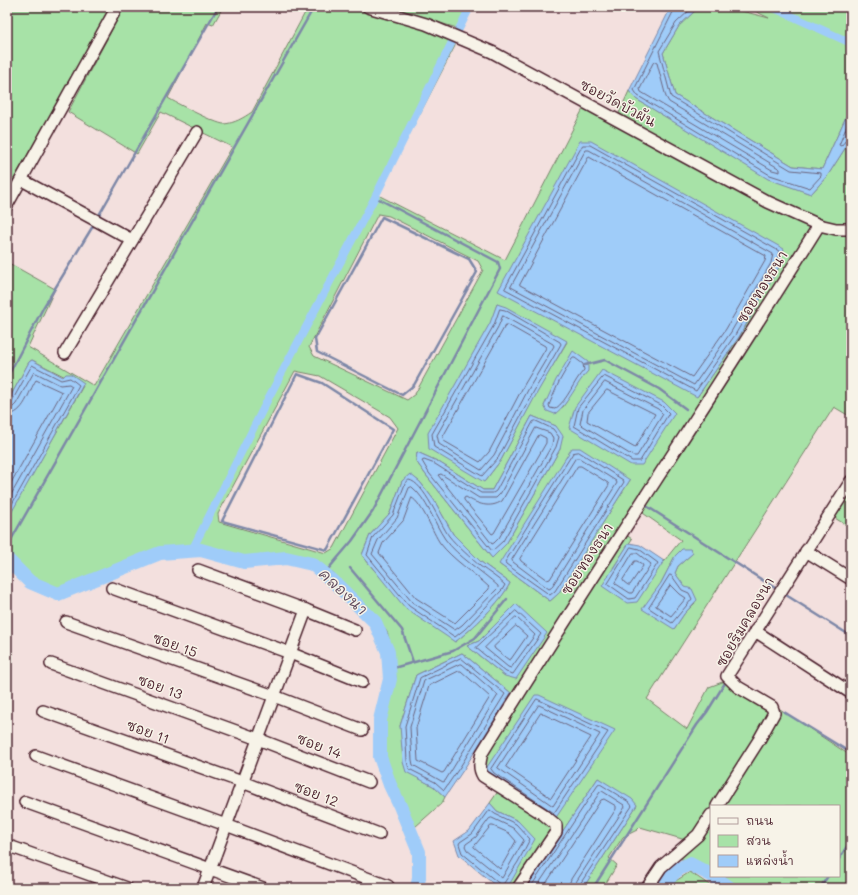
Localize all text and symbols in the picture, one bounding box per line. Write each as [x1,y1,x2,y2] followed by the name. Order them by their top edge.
[577,74,660,131] street label: ซอยวัดบัวผัน
[732,247,791,327] street label: ซอยทองธนา
[556,519,617,598] street label: ซอยทองธนา
[315,564,372,619] water label: คลองนา
[711,573,778,670] street label: ซอยริมคลองนา
[150,628,200,661] street label: ซอย 15
[135,670,185,703] street label: ซอย 13
[124,715,172,748] street label: ซอย 11
[294,728,345,763] street label: ซอย 14
[291,776,341,811] street label: ซอย 12
[710,805,840,877] legend
[746,812,774,828] text: ถนน
[746,832,771,848] text: สวน
[746,850,794,868] text: แหล่งน้ำ

